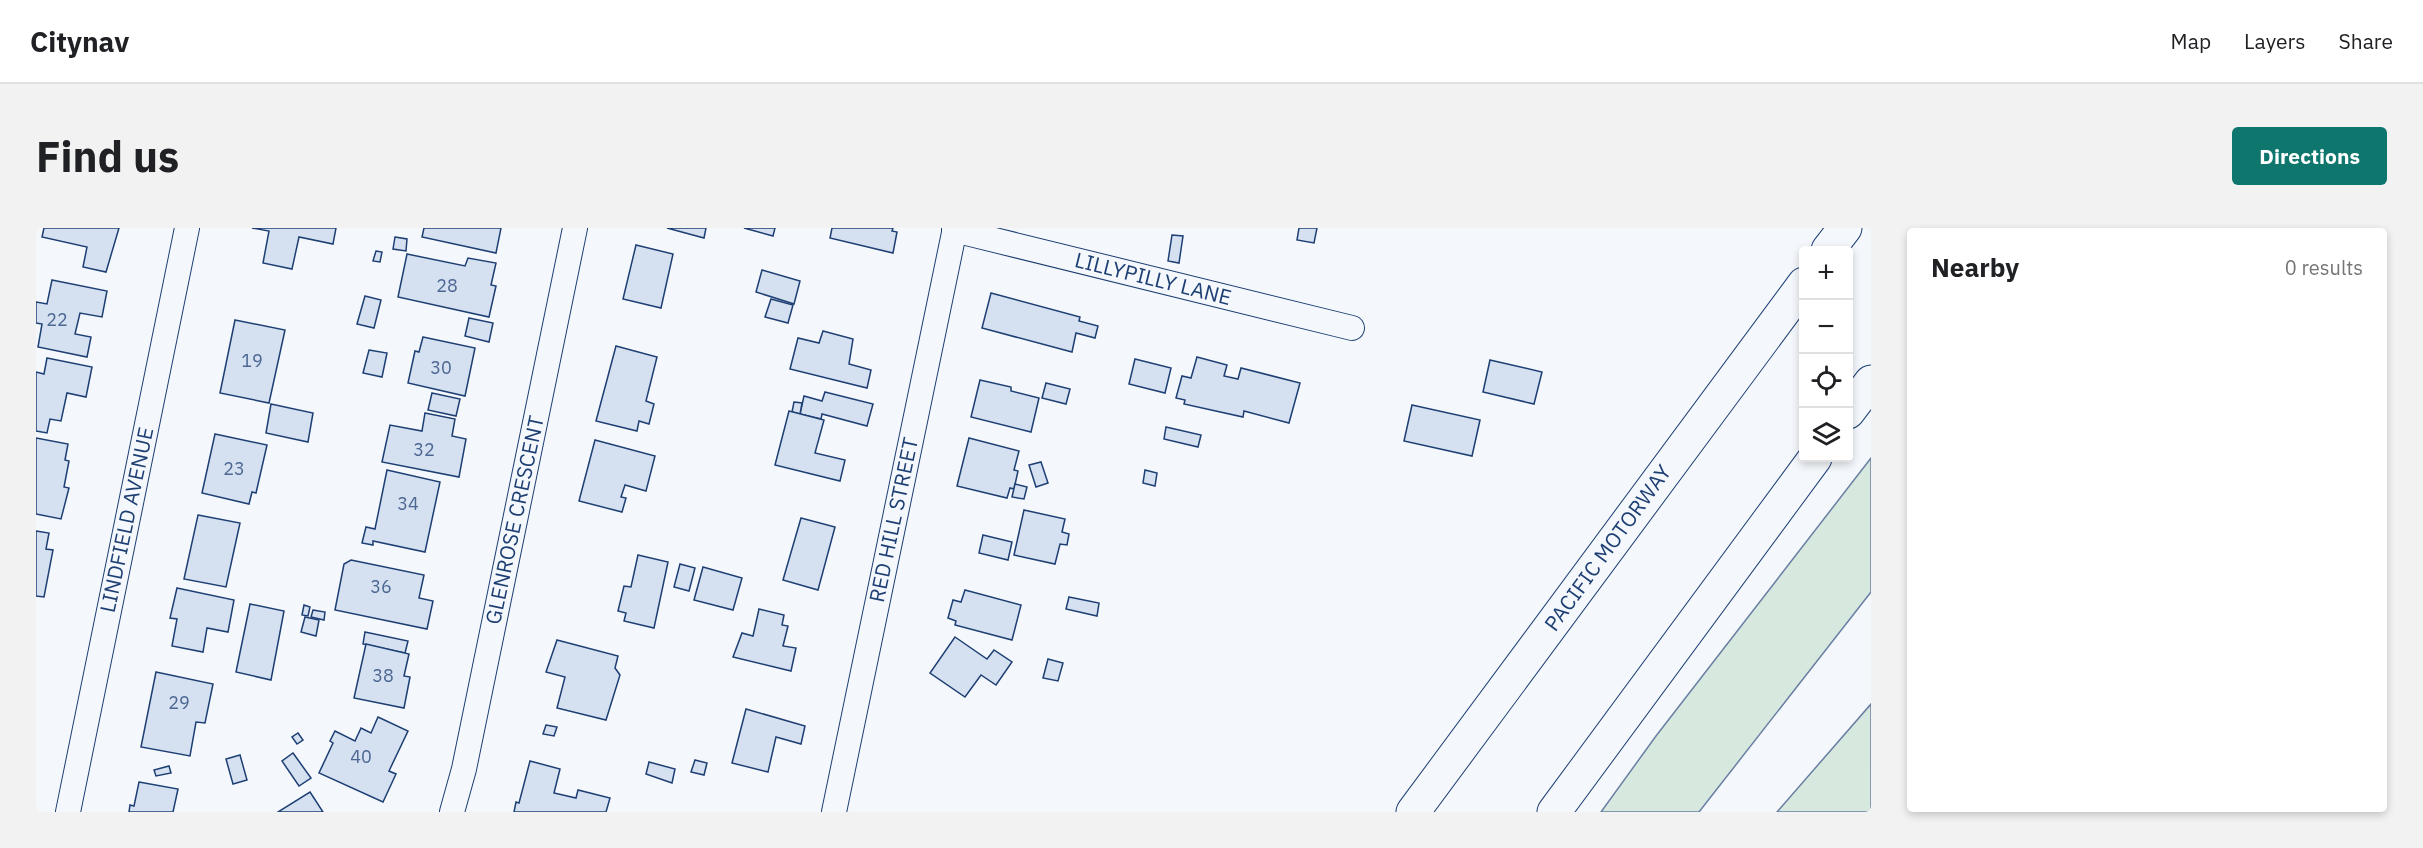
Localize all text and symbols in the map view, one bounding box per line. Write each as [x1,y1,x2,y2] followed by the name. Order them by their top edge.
[30,23,129,60] text: Citynav
[2171,27,2211,55] text: Map
[2244,27,2306,55] text: Layers
[2339,27,2393,55] text: Share
[2232,127,2387,185] button: Directions
[36,129,179,184] text: Find us
[1072,245,1234,311] street label: LILLYPILLY LANE
[1799,246,1853,462] map controls
[1799,246,1853,300] button: +
[1931,250,2019,284] text: Nearby
[2285,254,2363,281] text: 0 results
[436,274,458,297] house number: 28
[1799,300,1853,354] button: −
[46,308,68,331] house number: 22
[241,349,263,372] house number: 19
[1799,354,1853,408] button: locate
[430,356,452,379] house number: 30
[1799,408,1853,462] button: layers
[478,413,550,627] street label: GLENROSE CRESCENT
[93,425,159,615] street label: LINDFIELD AVENUE
[862,435,924,605] street label: RED HILL STREET
[413,438,435,461] house number: 32
[223,457,245,480] house number: 23
[1537,458,1677,636] street label: PACIFIC MOTORWAY
[397,492,419,515] house number: 34
[370,575,392,598] house number: 36
[372,664,394,687] house number: 38
[168,691,190,714] house number: 29
[350,745,372,768] house number: 40

